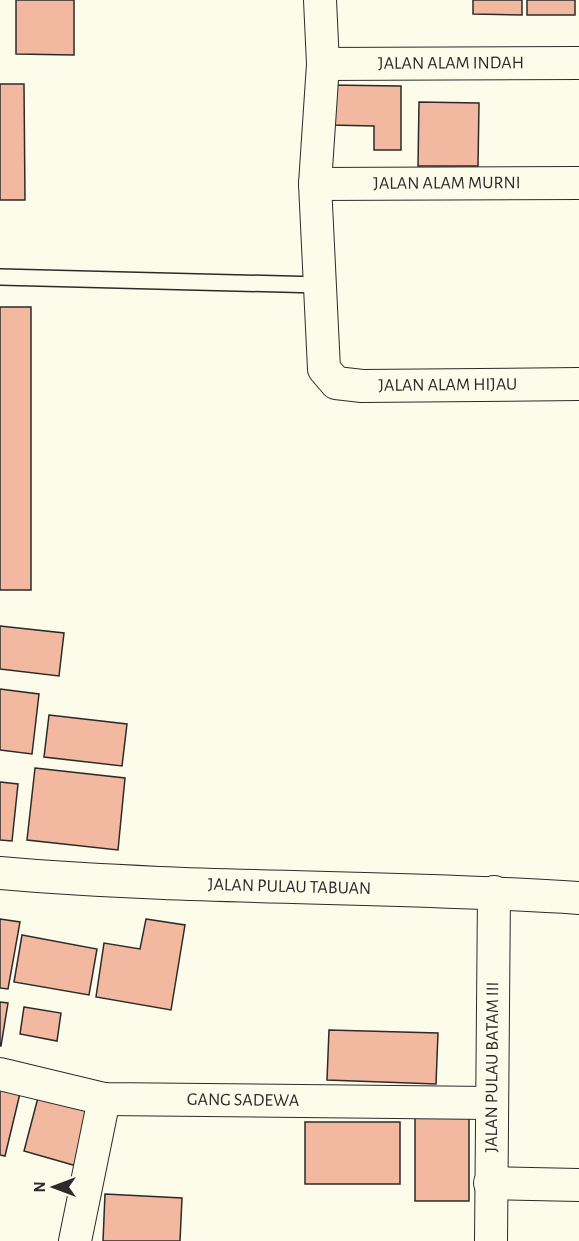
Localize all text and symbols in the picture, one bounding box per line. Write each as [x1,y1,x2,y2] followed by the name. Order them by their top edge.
[378,54,524,73] street label: JALAN ALAM INDAH
[373,174,521,193] street label: JALAN ALAM MURNI
[378,376,517,395] street label: JALAN ALAM HIJAU
[208,876,371,898] street label: JALAN PULAU TABUAN
[483,982,502,1152] street label: JALAN PULAU BATAM III
[187,1091,300,1110] street label: GANG SADEWA
[24,1157,84,1217] north arrow
[32,1181,48,1193] text: N

